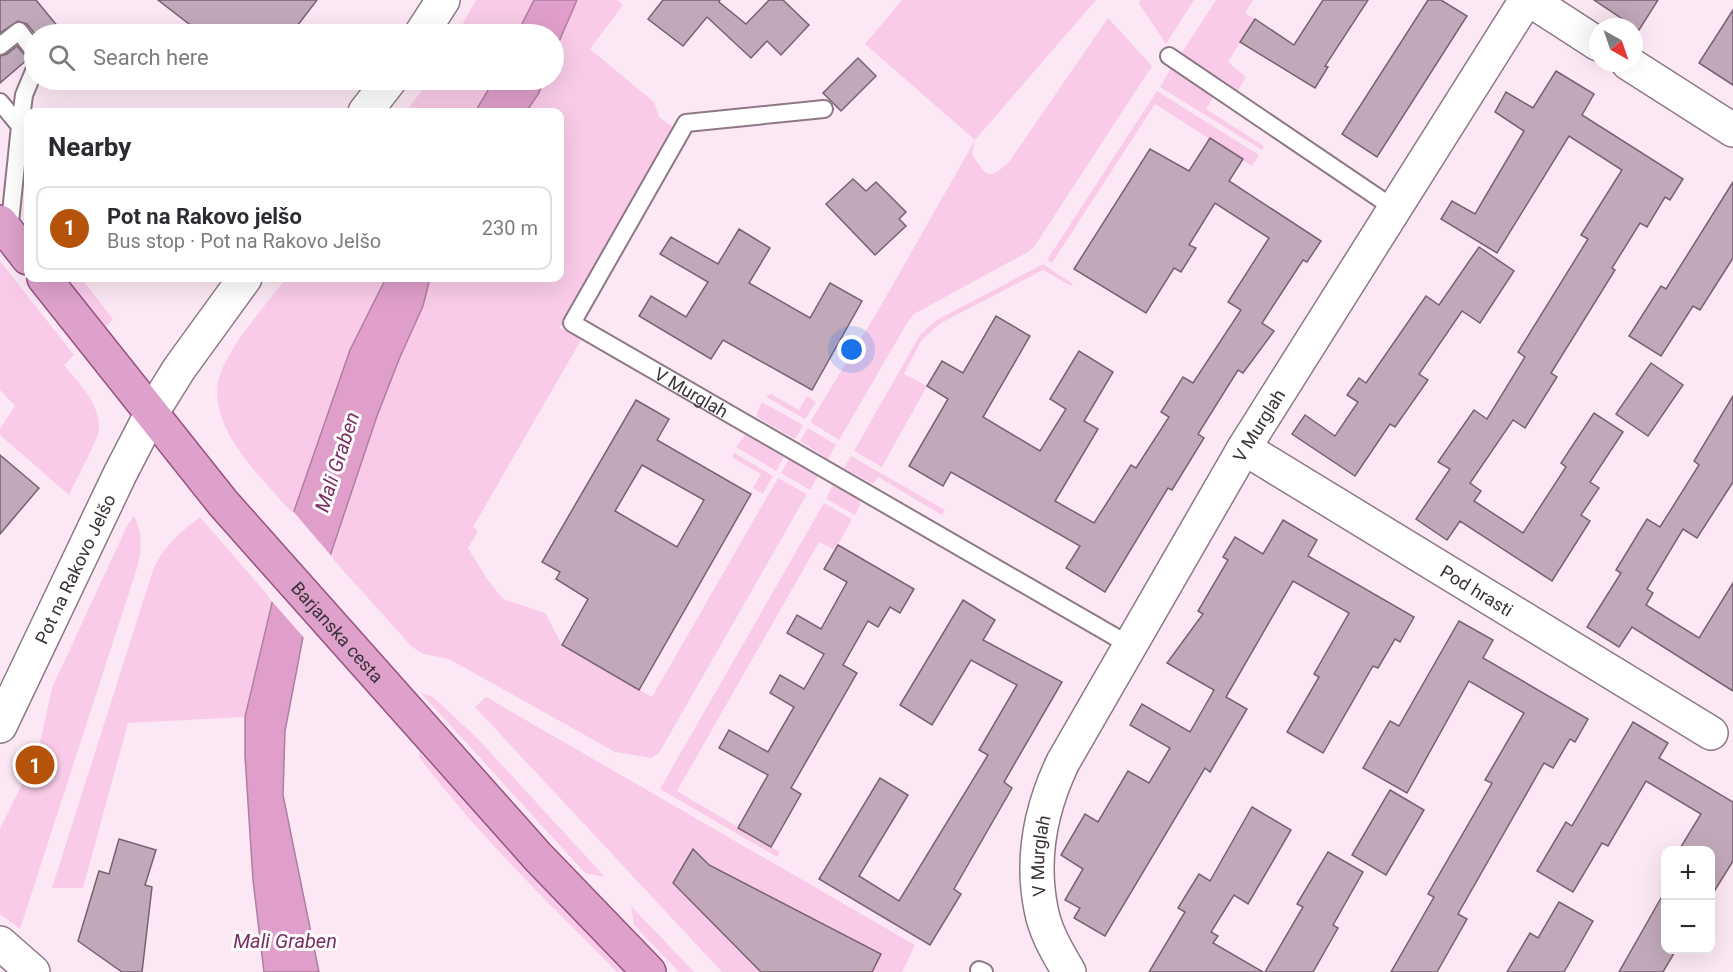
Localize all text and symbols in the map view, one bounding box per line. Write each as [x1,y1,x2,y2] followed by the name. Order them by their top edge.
[1589,18,1643,72] north arrow
[24,24,564,90] search box
[45,41,78,74] icon: search
[93,45,209,70] text: Search here
[48,132,131,162] text: Nearby
[107,204,302,229] text: Pot na Rakovo jelšo
[64,216,75,240] text: 1
[482,216,538,240] text: 230 m
[107,229,381,253] text: Bus stop · Pot na Rakovo Jelšo
[837,335,866,364] your location
[651,363,732,422] street label: V Murglah
[1228,385,1289,465] street label: V Murglah
[310,409,364,515] water label: Mali Graben
[30,491,119,647] street label: Pot na Rakovo Jelšo
[1437,560,1517,620] street label: Pod hrasti
[287,577,388,687] street label: Barjanska cesta
[15,742,54,788] pin: 1
[1027,813,1054,897] street label: V Murglah
[1661,846,1715,954] map controls
[1661,846,1715,900] button: +
[1661,900,1715,954] button: −
[233,929,337,953] water label: Mali Graben

